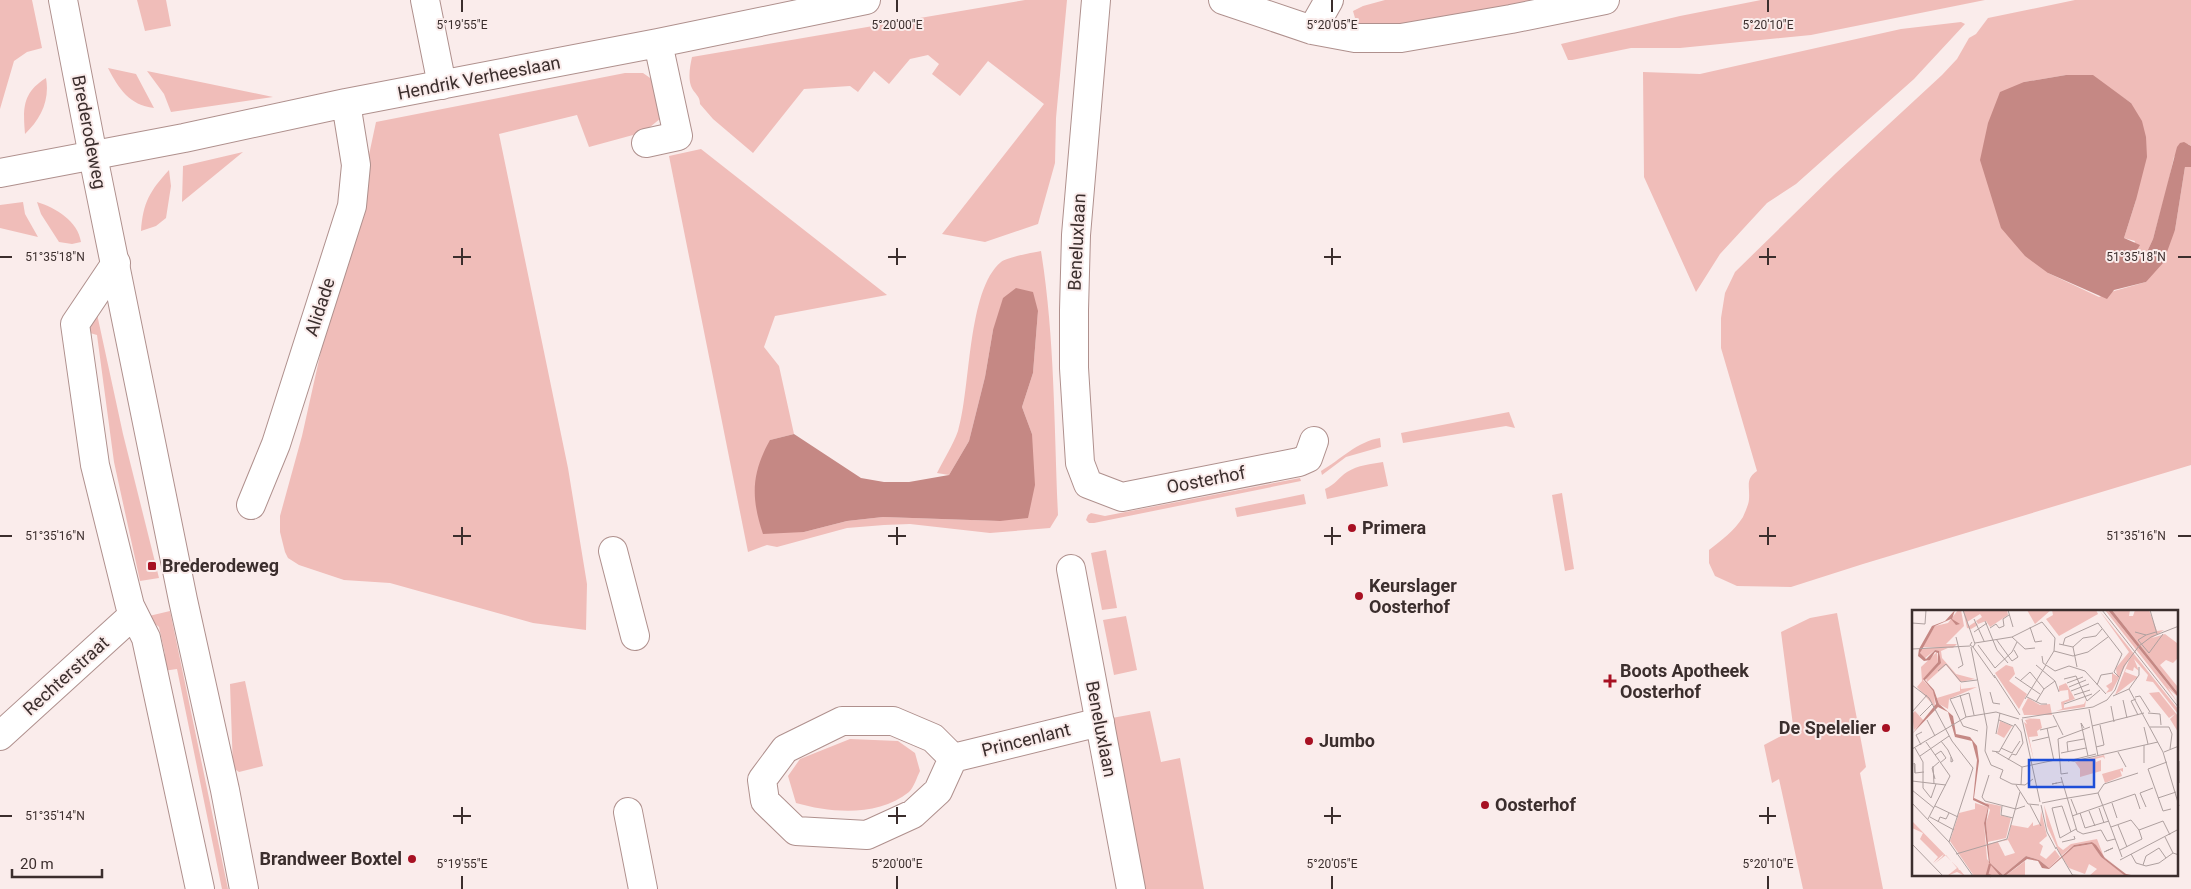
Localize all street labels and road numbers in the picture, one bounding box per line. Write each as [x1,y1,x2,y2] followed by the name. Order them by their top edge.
[396,51,562,104] street label: Hendrik Verheeslaan
[68,73,111,191] street label: Brederodeweg
[1063,193,1090,291] street label: Beneluxlaan
[300,275,339,339] street label: Alidade
[1165,461,1248,497] street label: Oosterhof
[19,632,113,720] street label: Rechterstraat
[1082,679,1121,779] street label: Beneluxlaan
[979,718,1073,761] street label: Princenlant

